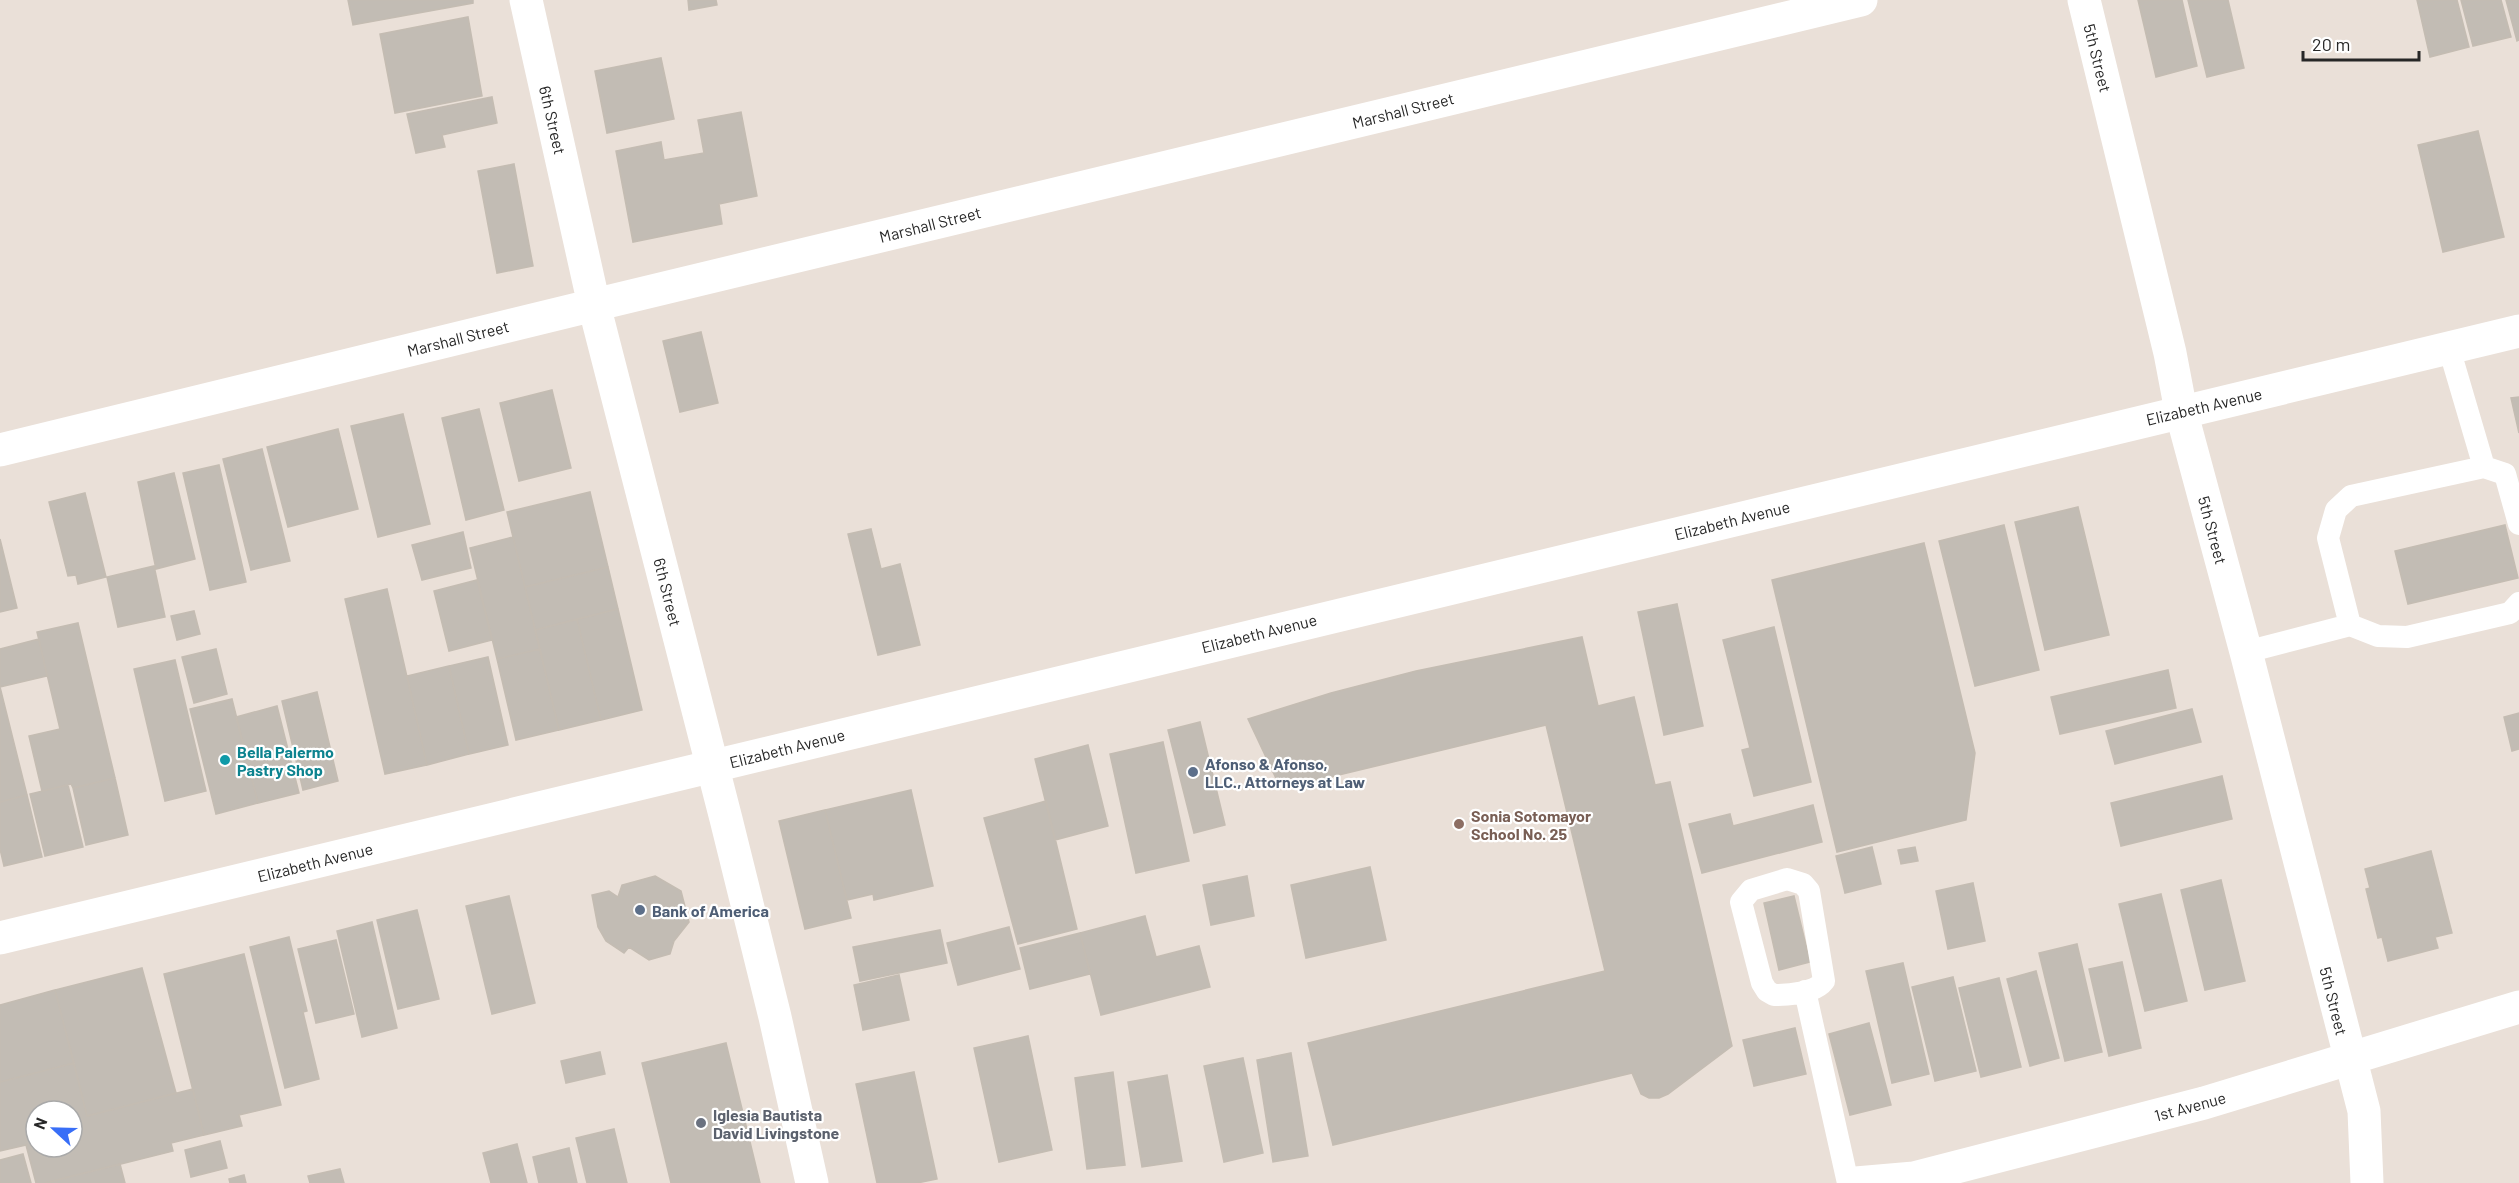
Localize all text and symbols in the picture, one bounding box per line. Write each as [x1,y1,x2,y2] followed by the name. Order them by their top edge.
[2080,22,2116,94] street label: 5th Street
[2303,24,2418,62] scale bar
[2312,33,2350,55] text: 20 m
[536,84,570,156] street label: 6th Street
[1350,88,1456,132] street label: Marshall Street
[877,202,983,246] street label: Marshall Street
[405,316,511,360] street label: Marshall Street
[2144,383,2264,429] street label: Elizabeth Avenue
[2195,494,2231,566] street label: 5th Street
[1672,496,1792,544] street label: Elizabeth Avenue
[650,556,686,628] street label: 6th Street
[1199,609,1319,657] street label: Elizabeth Avenue
[727,724,847,772] street label: Elizabeth Avenue
[237,742,334,779] place label: Bella Palermo Pastry Shop
[218,753,232,767] marker: Bella Palermo Pastry Shop
[1205,754,1366,791] place label: Afonso & Afonso, LLC., Attorneys at Law
[1186,765,1200,779] marker: Afonso & Afonso, LLC., Attorneys at Law
[1471,806,1591,843] place label: Sonia Sotomayor School No. 25
[1452,817,1466,831] marker: Sonia Sotomayor School No. 25
[255,838,375,886] street label: Elizabeth Avenue
[652,901,769,920] place label: Bank of America
[633,903,647,917] marker: Bank of America
[2316,965,2352,1037] street label: 5th Street
[2152,1087,2228,1125] street label: 1st Avenue
[24,1099,84,1159] north arrow
[713,1105,840,1142] place label: Iglesia Bautista David Livingstone
[29,1115,50,1132] text: N
[694,1116,708,1130] marker: Iglesia Bautista David Livingstone

